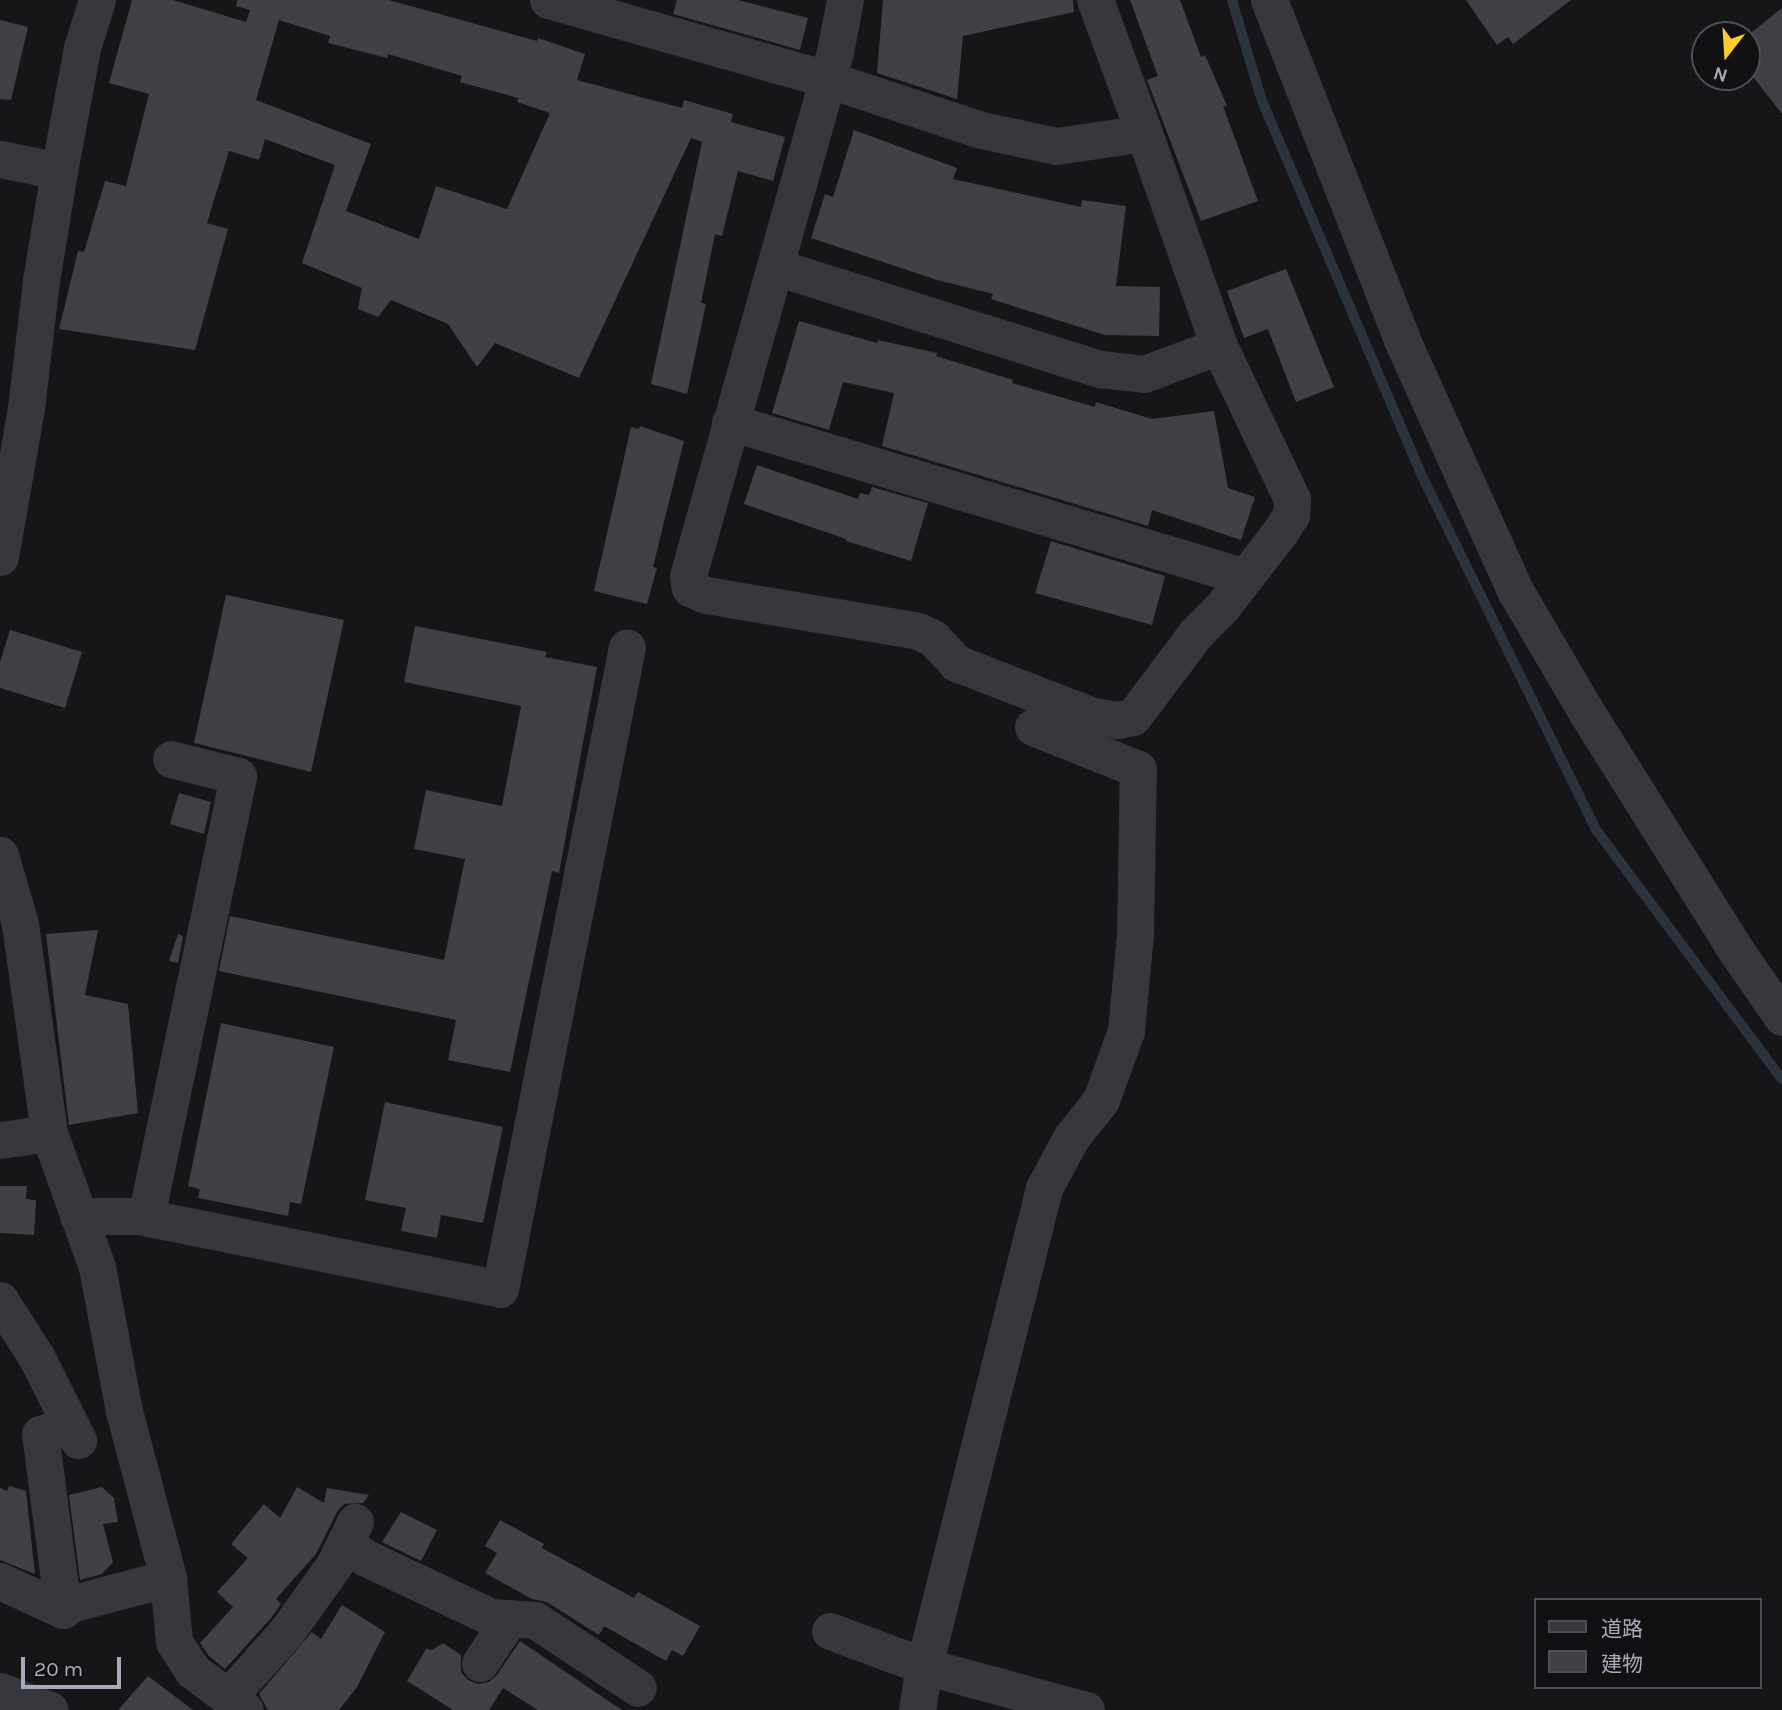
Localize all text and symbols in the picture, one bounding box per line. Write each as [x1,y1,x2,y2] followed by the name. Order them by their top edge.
[1691,21,1761,91] north arrow
[1711,62,1730,87] text: N
[1534,1598,1761,1689] legend
[1601,1617,1643,1641] text: 道路
[24,1644,124,1688] scale bar
[1601,1652,1643,1676] text: 建物
[34,1657,83,1681] text: 20 m

